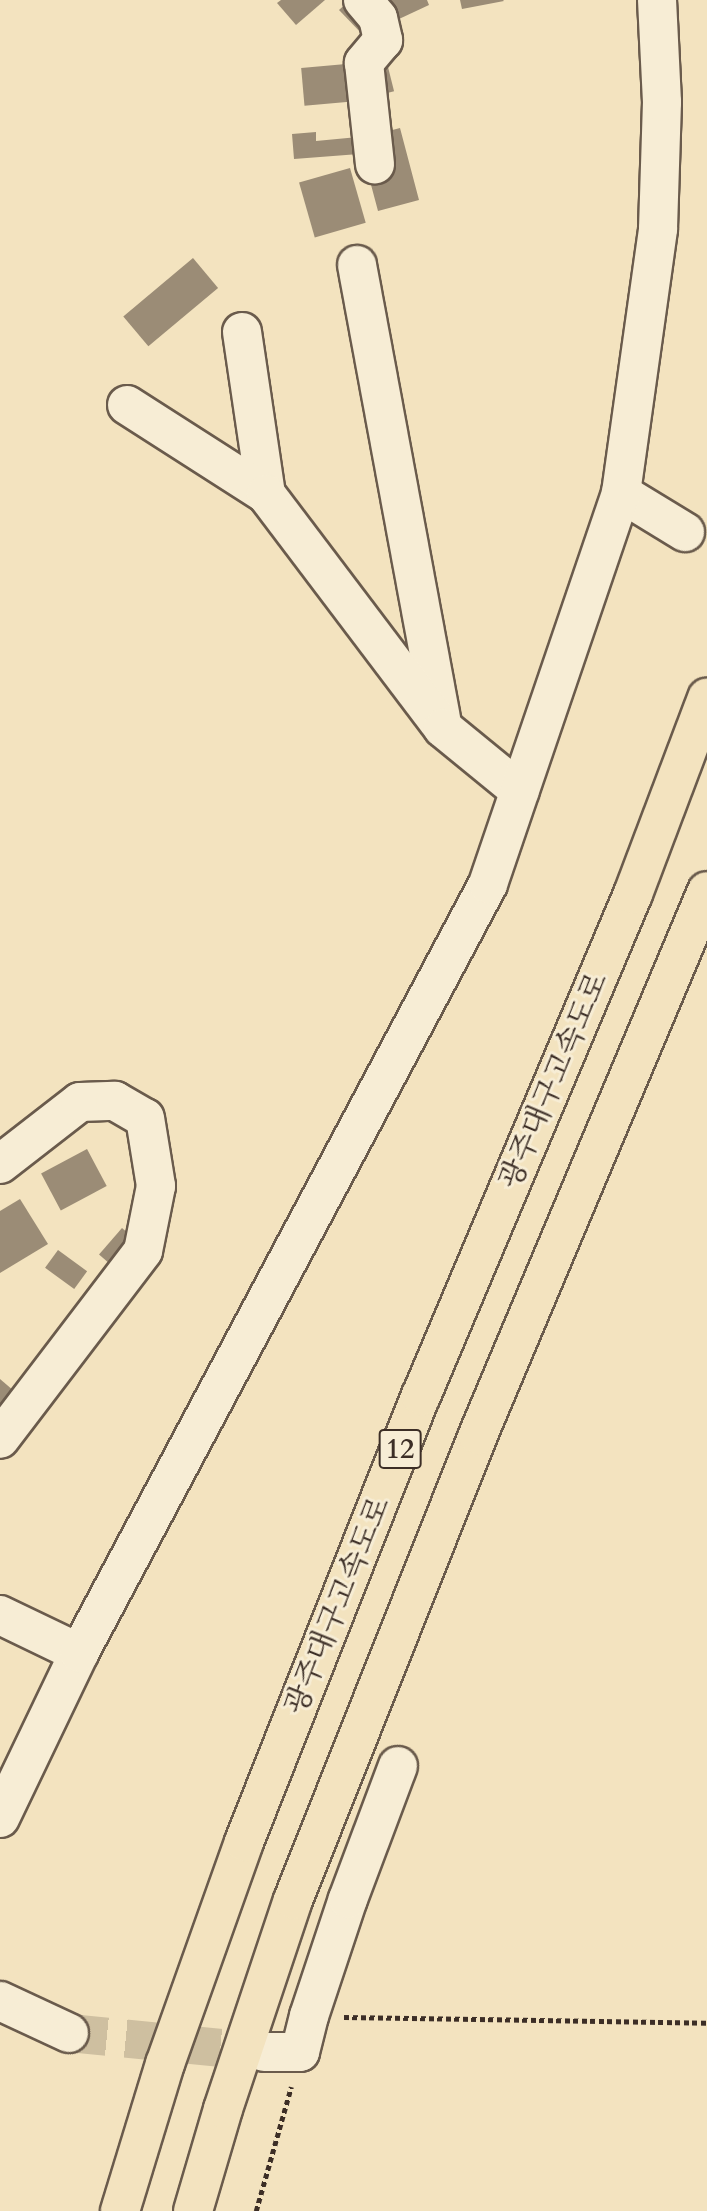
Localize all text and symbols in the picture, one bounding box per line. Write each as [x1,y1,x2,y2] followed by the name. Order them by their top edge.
[492,967,616,1195] street label: 광주대구고속도로
[377,1424,423,1474] road number: 12
[278,1492,398,1720] street label: 광주대구고속도로

